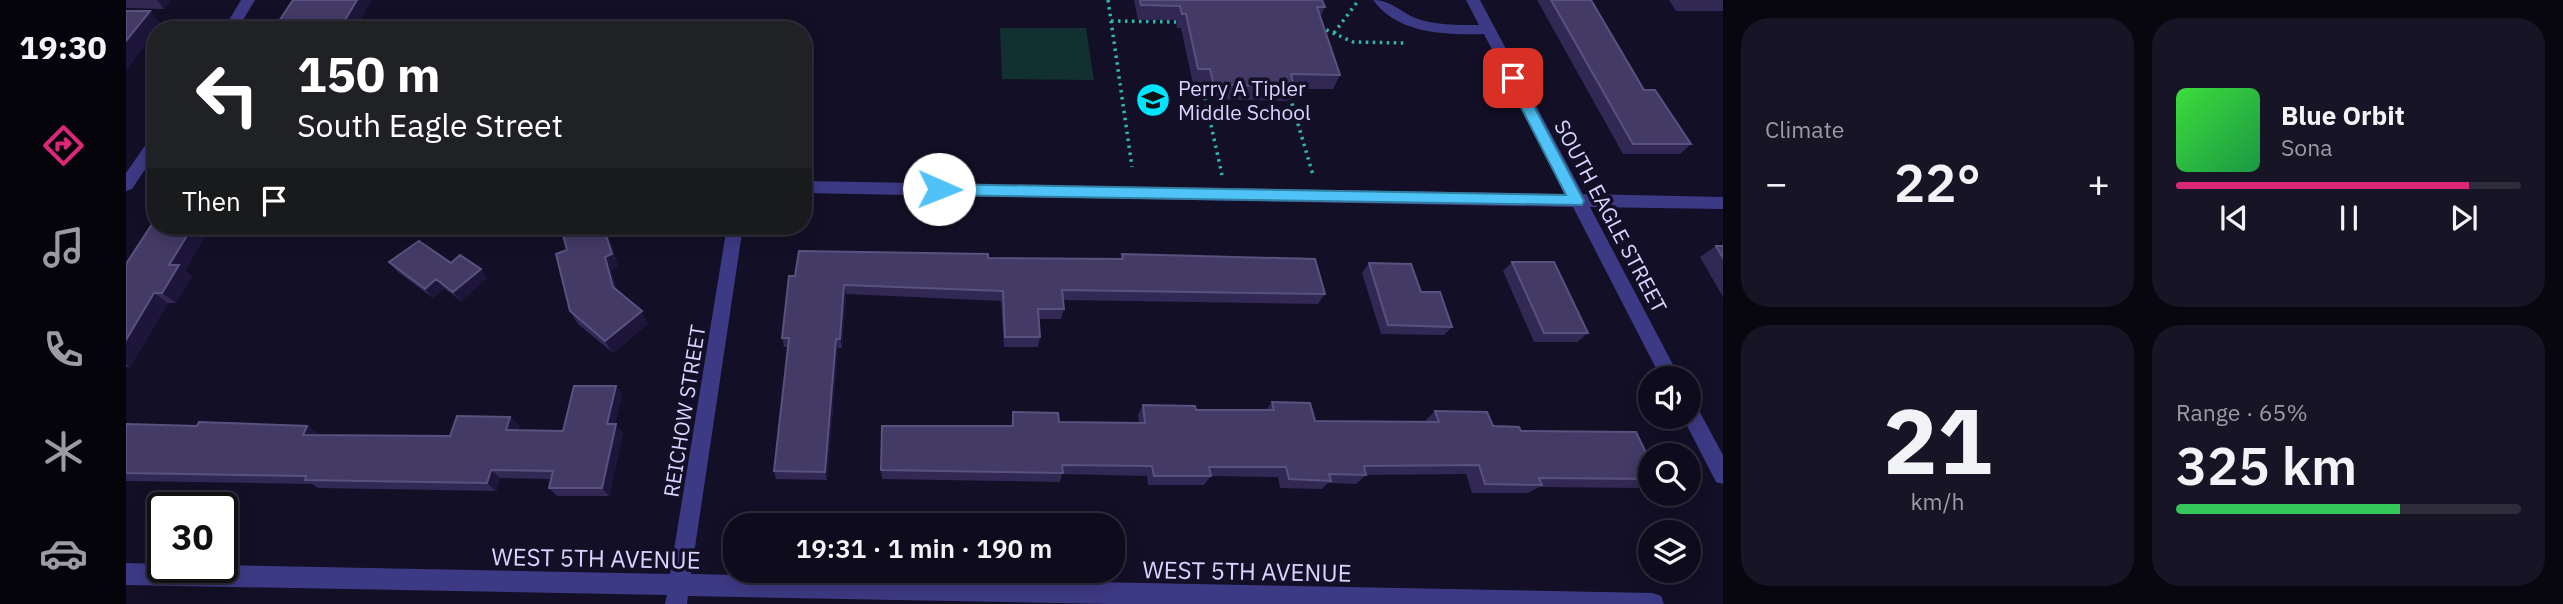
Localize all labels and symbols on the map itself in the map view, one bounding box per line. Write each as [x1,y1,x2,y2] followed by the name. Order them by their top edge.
[1483,48,1543,108] pin
[1178,74,1311,126] place label: Perry A Tipler Middle School
[1134,81,1172,119] school or university icon: Perry A Tipler Middle School
[1548,115,1674,317] street label: SOUTH EAGLE STREET
[902,152,976,226] position arrow
[657,323,711,499] street label: REICHOW STREET
[147,492,238,583] speed limit sign: 30
[491,540,701,576] street label: WEST 5TH AVENUE
[1142,553,1352,589] street label: WEST 5TH AVENUE

